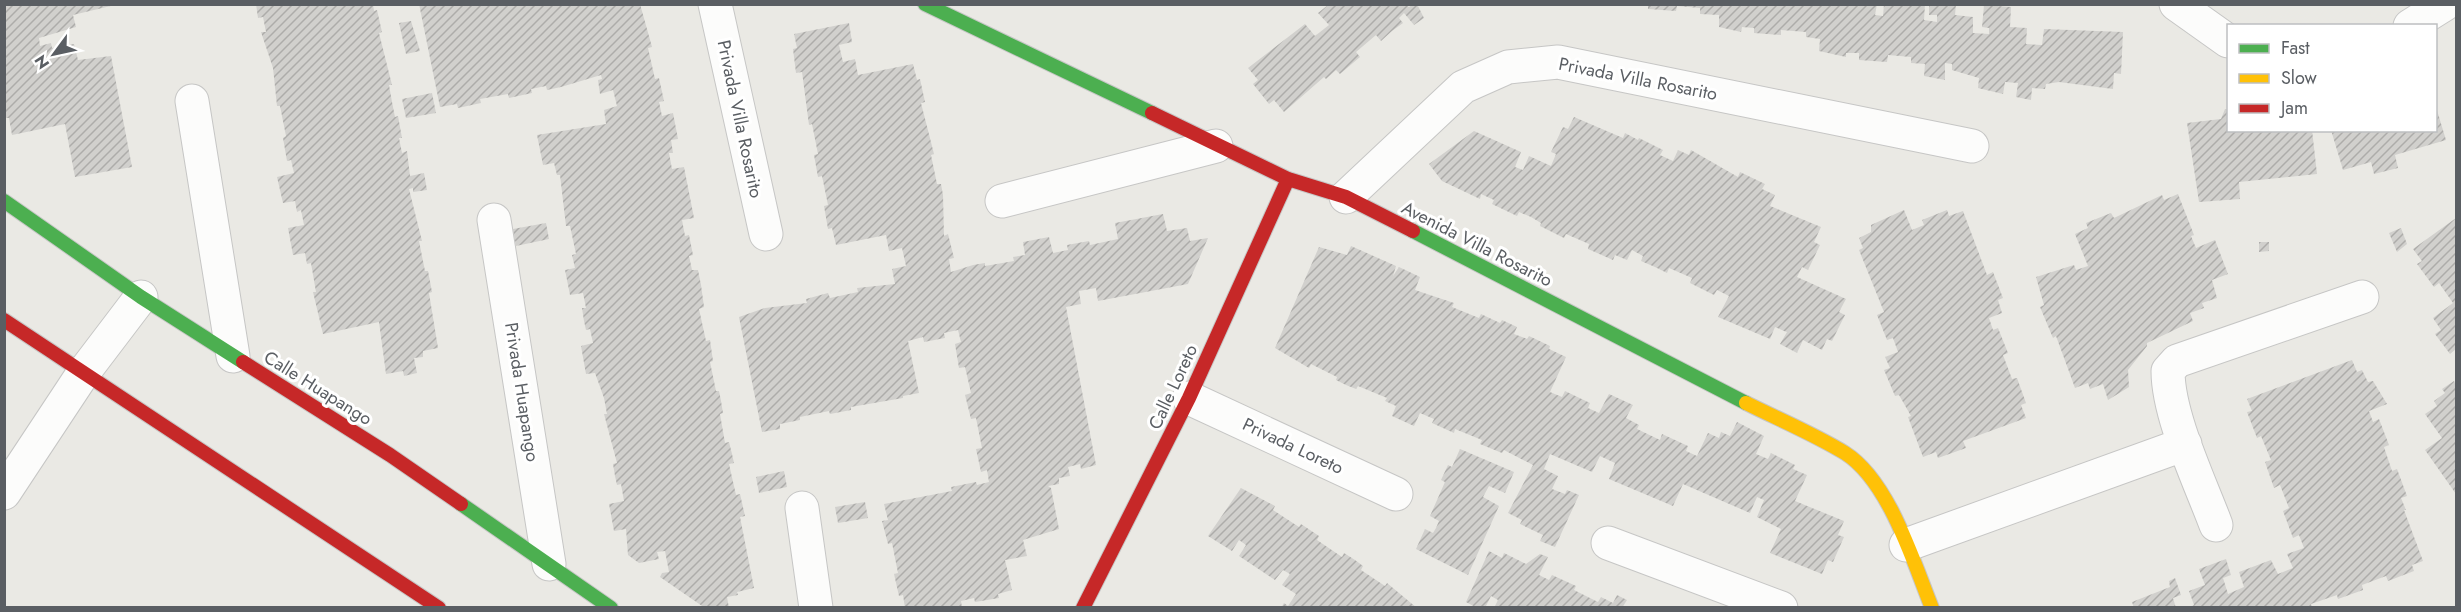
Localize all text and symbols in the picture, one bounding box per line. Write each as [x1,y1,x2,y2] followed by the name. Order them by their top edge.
[24,24,84,84] north arrow
[2227,24,2437,132] legend
[2281,35,2310,61] text: Fast
[711,38,769,201] street label: Privada Villa Rosarito
[29,50,55,73] text: N
[1557,51,1720,107] street label: Privada Villa Rosarito
[2281,65,2318,91] text: Slow
[2279,95,2308,121] text: Jam
[1397,195,1557,293] street label: Avenida Villa Rosarito
[498,320,546,464] street label: Privada Huapango
[1142,340,1204,434] street label: Calle Loreto
[259,344,377,432] street label: Calle Huapango
[1238,411,1348,481] street label: Privada Loreto

